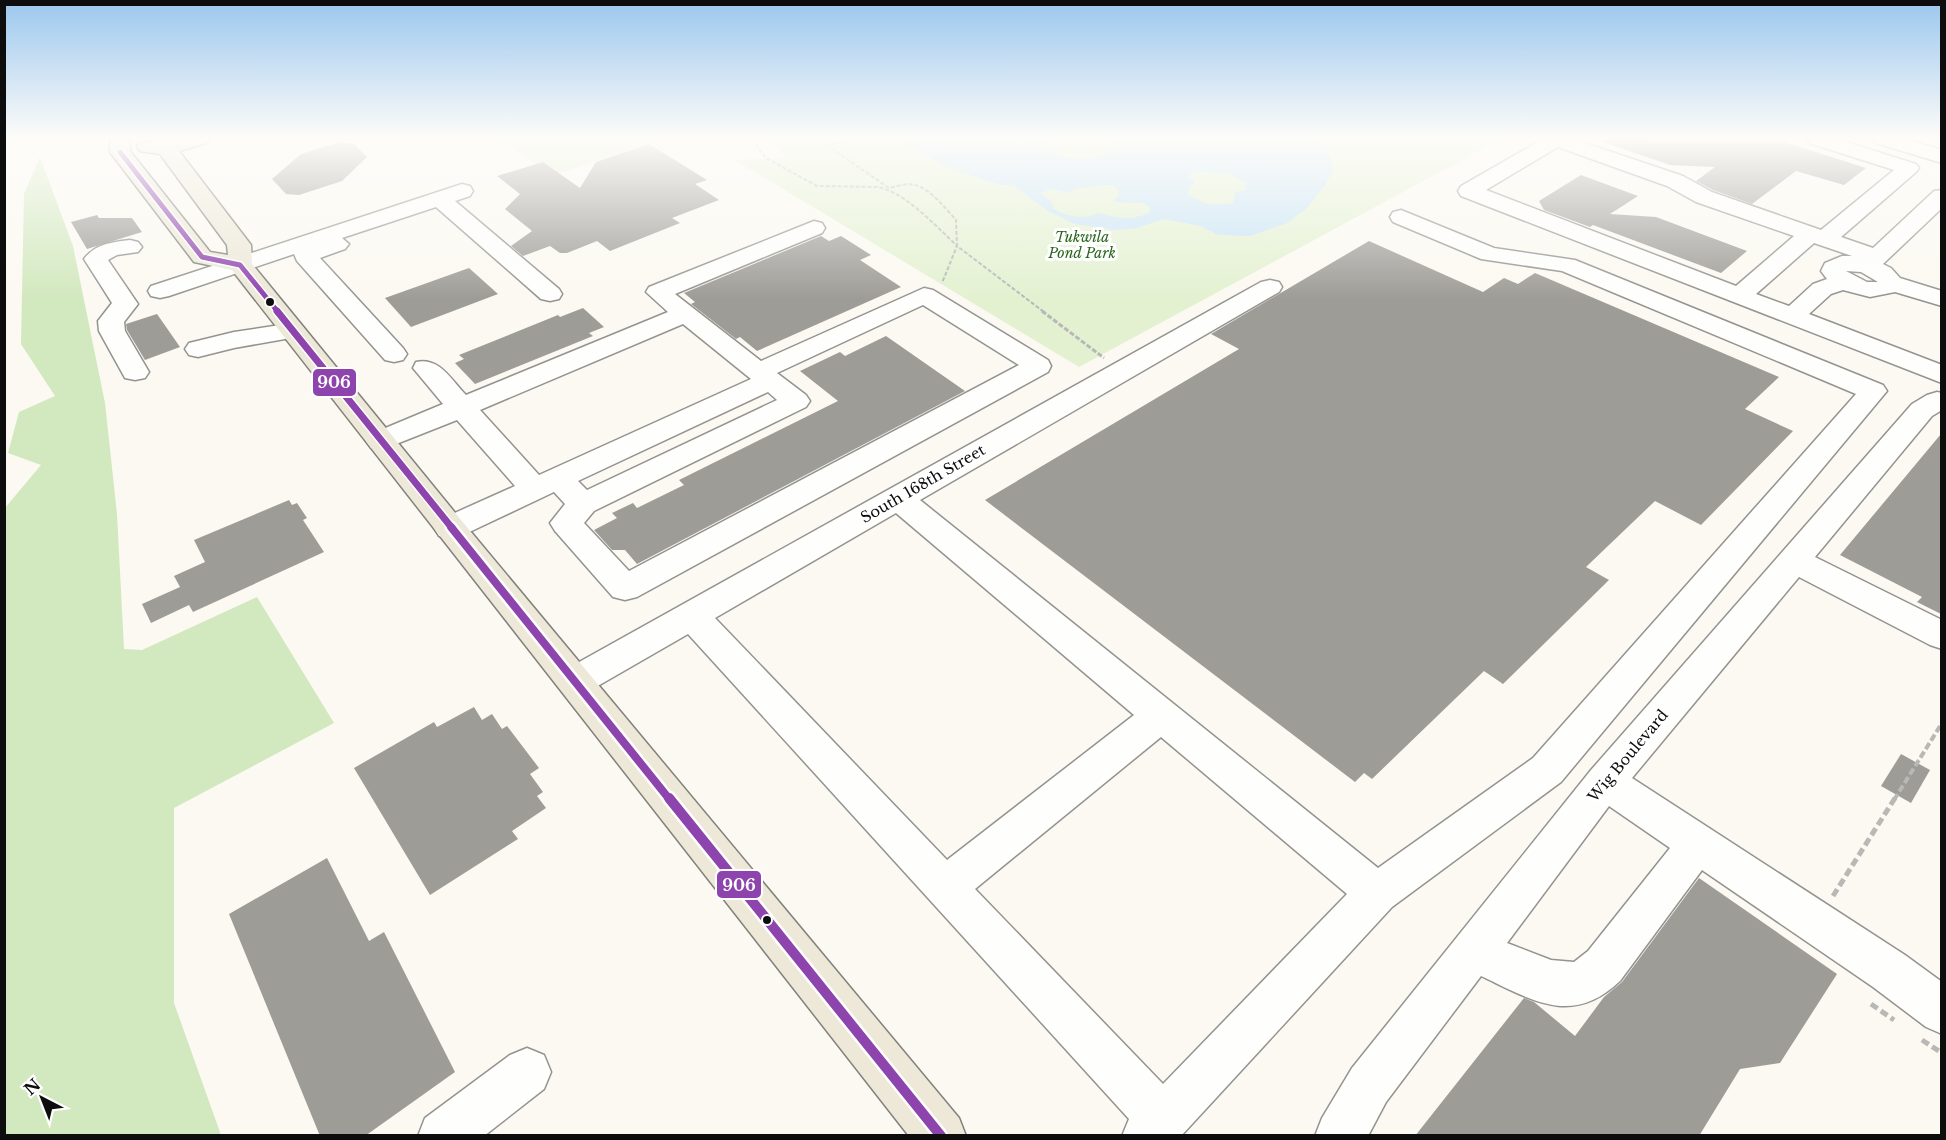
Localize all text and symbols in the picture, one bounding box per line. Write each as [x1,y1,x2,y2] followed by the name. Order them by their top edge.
[1047,228,1116,262] park label: Tukwila Pond Park
[264,296,276,308] unlabelled marker
[312,368,357,397] line badge: 906
[317,372,351,392] text: 906
[857,440,989,527] street label: South 168th Street
[1583,706,1672,807] street label: Wig Boulevard
[716,870,762,899] line badge: 906
[722,875,756,895] text: 906
[761,914,773,926] unlabelled marker
[12,1068,72,1128] north arrow
[20,1074,44,1099] text: N

